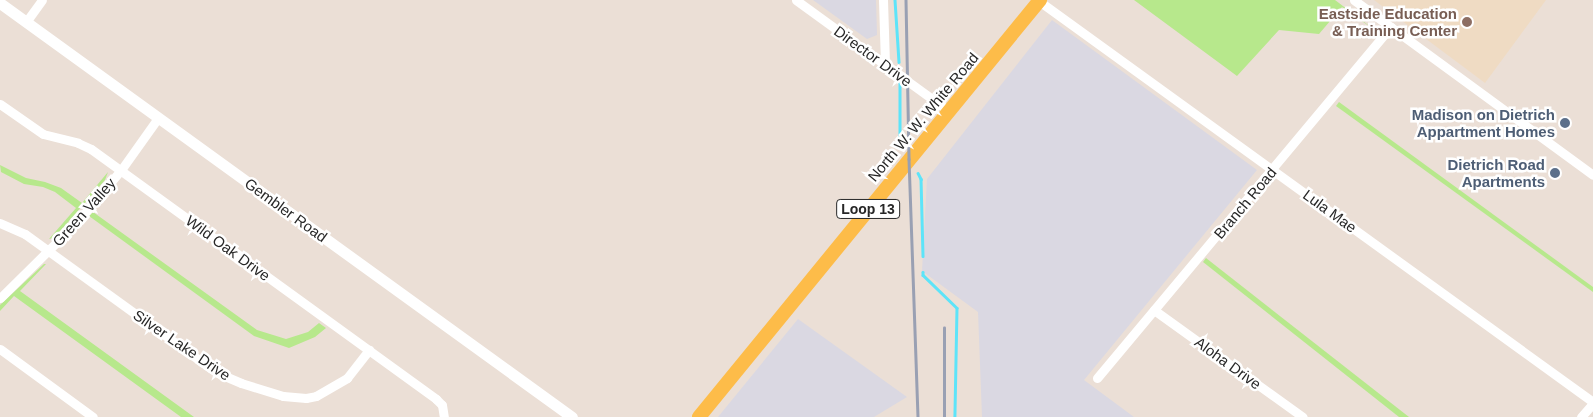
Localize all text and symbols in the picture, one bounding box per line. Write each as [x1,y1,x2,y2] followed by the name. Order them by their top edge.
[1319,4,1457,39] place label: Eastside Education & Training Center
[1461,16,1473,28] marker: Eastside Education & Training Center
[831,22,915,90] street label: Director Drive
[864,49,982,185] street label: North W. W. White Road
[1412,105,1555,140] place label: Madison on Dietrich Appartment Homes
[1559,117,1571,129] marker: Madison on Dietrich Appartment Homes
[1447,155,1545,190] place label: Dietrich Road Apartments
[1210,164,1280,242] street label: Branch Road
[1549,167,1561,179] marker: Dietrich Road Apartments
[49,174,119,250] street label: Green Valley
[241,174,331,246] street label: Gembler Road
[1300,186,1360,236] street label: Lula Mae
[836,198,900,220] road number: Loop 13
[182,211,274,285] street label: Wild Oak Drive
[130,306,234,384] street label: Silver Lake Drive
[1191,333,1265,393] street label: Aloha Drive

